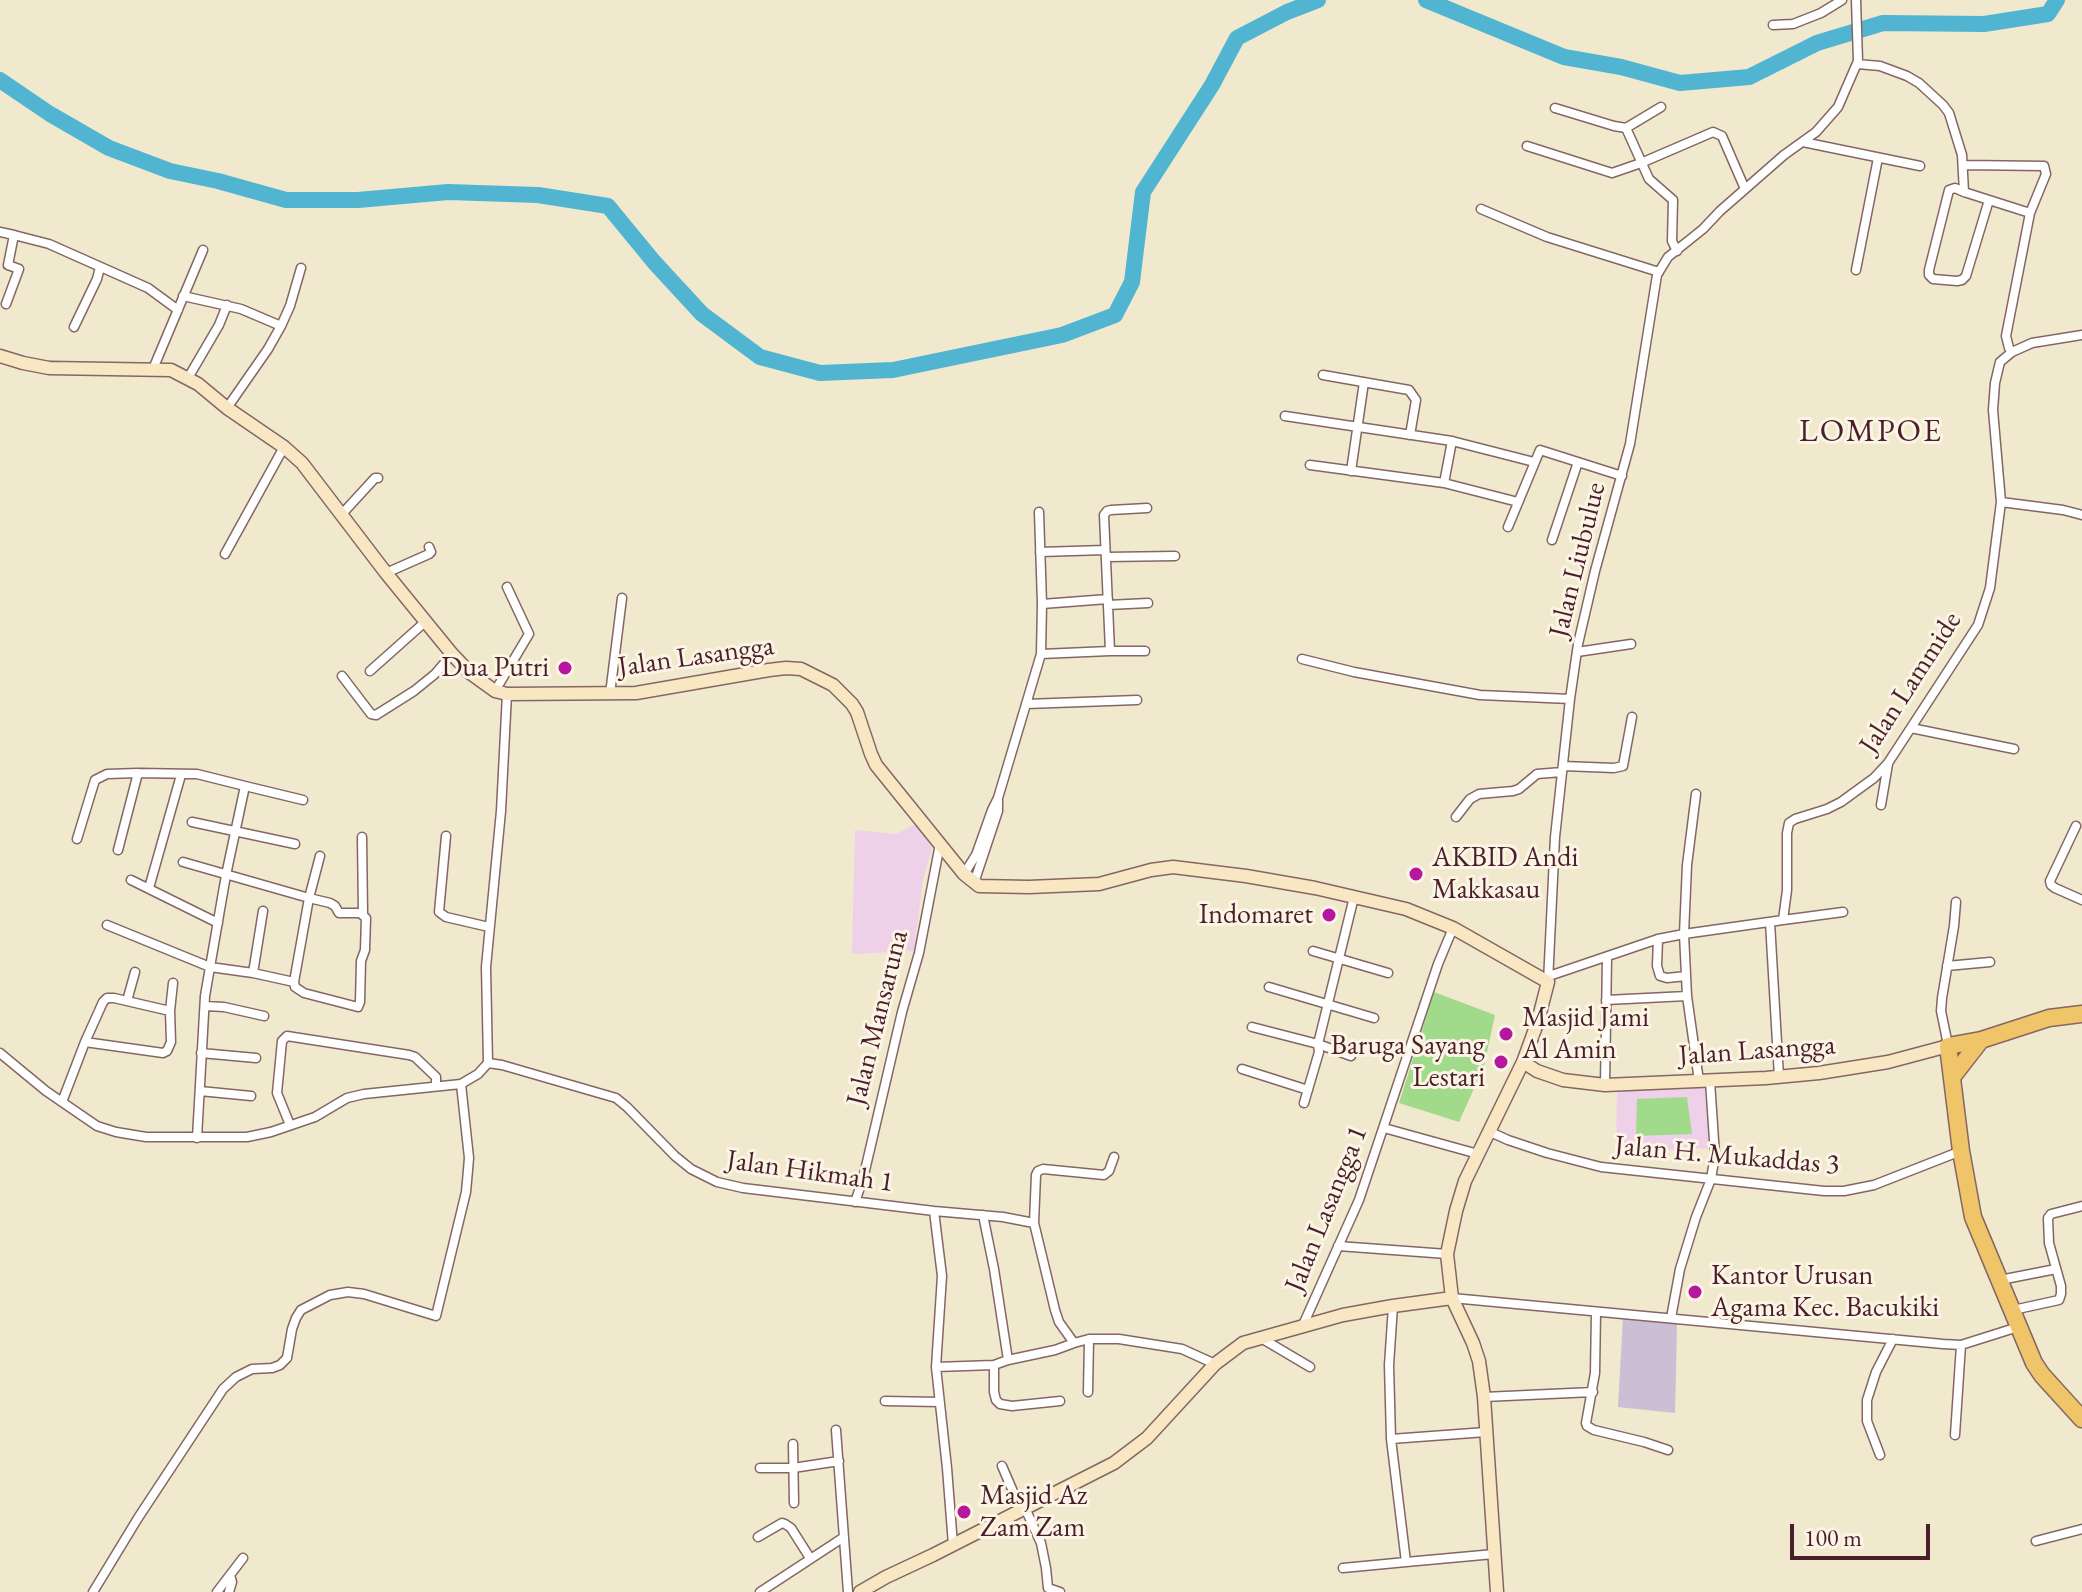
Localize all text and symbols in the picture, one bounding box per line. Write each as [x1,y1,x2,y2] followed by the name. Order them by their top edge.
[1799,413,1943,451] district label: LOMPOE
[1543,479,1613,641] street label: Jalan Liubulue
[1853,606,1969,760] street label: Jalan Lammide
[616,629,776,685] street label: Jalan Lasangga
[441,651,549,685] place label: Dua Putri
[556,659,574,677] marker: Dua Putri
[1432,841,1578,907] place label: AKBID Andi Makkasau
[1407,865,1425,883] marker: AKBID Andi Makkasau
[1199,898,1313,932] place label: Indomaret
[1320,906,1338,924] marker: Indomaret
[840,927,916,1109] street label: Jalan Mansaruna
[1522,1001,1649,1067] place label: Masjid Jami Al Amin
[1497,1025,1515,1043] marker: Masjid Jami Al Amin
[1330,1029,1485,1095] place label: Baruga Sayang Lestari
[1678,1029,1836,1073] street label: Jalan Lasangga
[1492,1053,1510,1071] marker: Baruga Sayang Lestari
[1278,1121,1376,1297] street label: Jalan Lasangga 1
[1613,1129,1841,1183] street label: Jalan H. Mukaddas 3
[724,1144,896,1200] street label: Jalan Hikmah 1
[1711,1259,1939,1325] place label: Kantor Urusan Agama Kec. Bacukiki
[1686,1283,1704,1301] marker: Kantor Urusan Agama Kec. Bacukiki
[980,1479,1087,1545] place label: Masjid Az Zam Zam
[955,1503,973,1521] marker: Masjid Az Zam Zam
[1794,1508,1934,1558] scale bar
[1804,1522,1862,1553] text: 100 m

